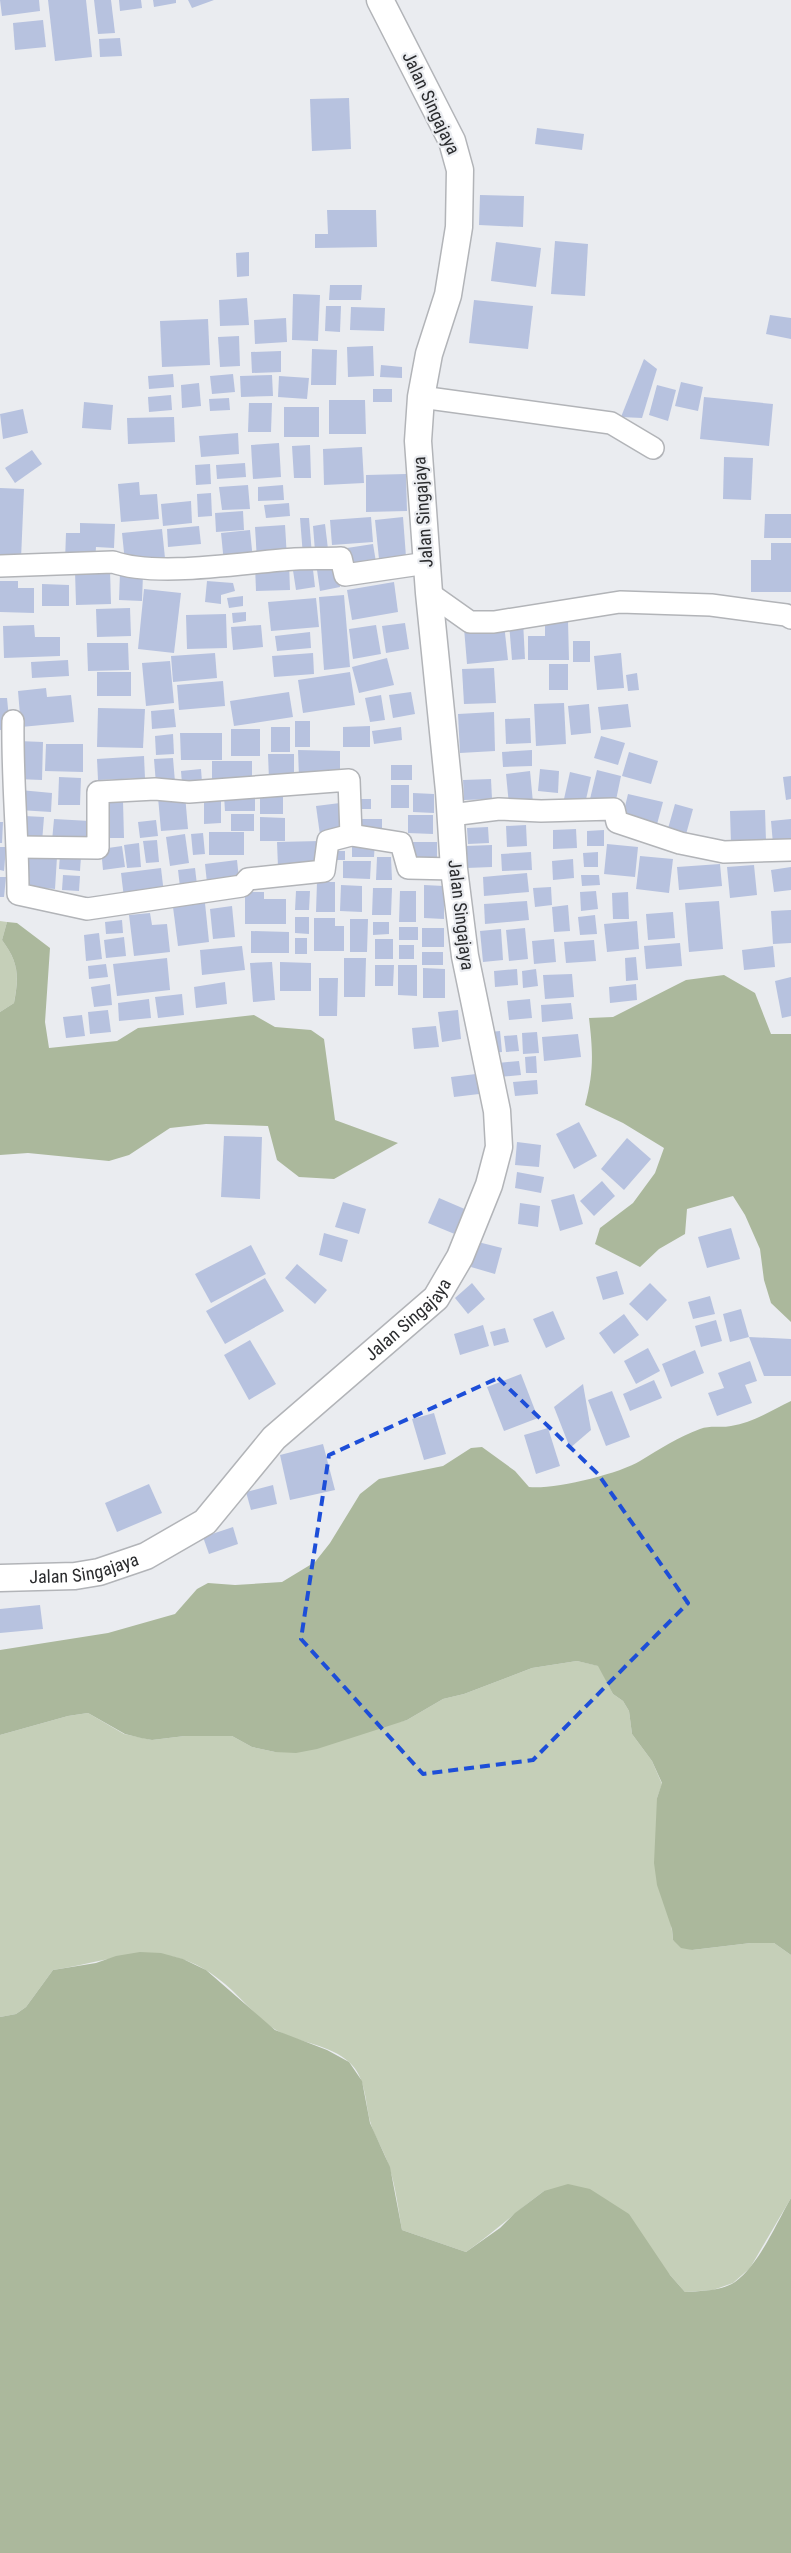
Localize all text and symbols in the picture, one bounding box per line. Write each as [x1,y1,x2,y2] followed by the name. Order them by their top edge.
[398,48,464,158] street label: Jalan Singajaya
[408,456,437,568] street label: Jalan Singajaya
[444,859,479,971] street label: Jalan Singajaya
[360,1275,455,1365] street label: Jalan Singajaya
[29,1548,141,1587] street label: Jalan Singajaya

